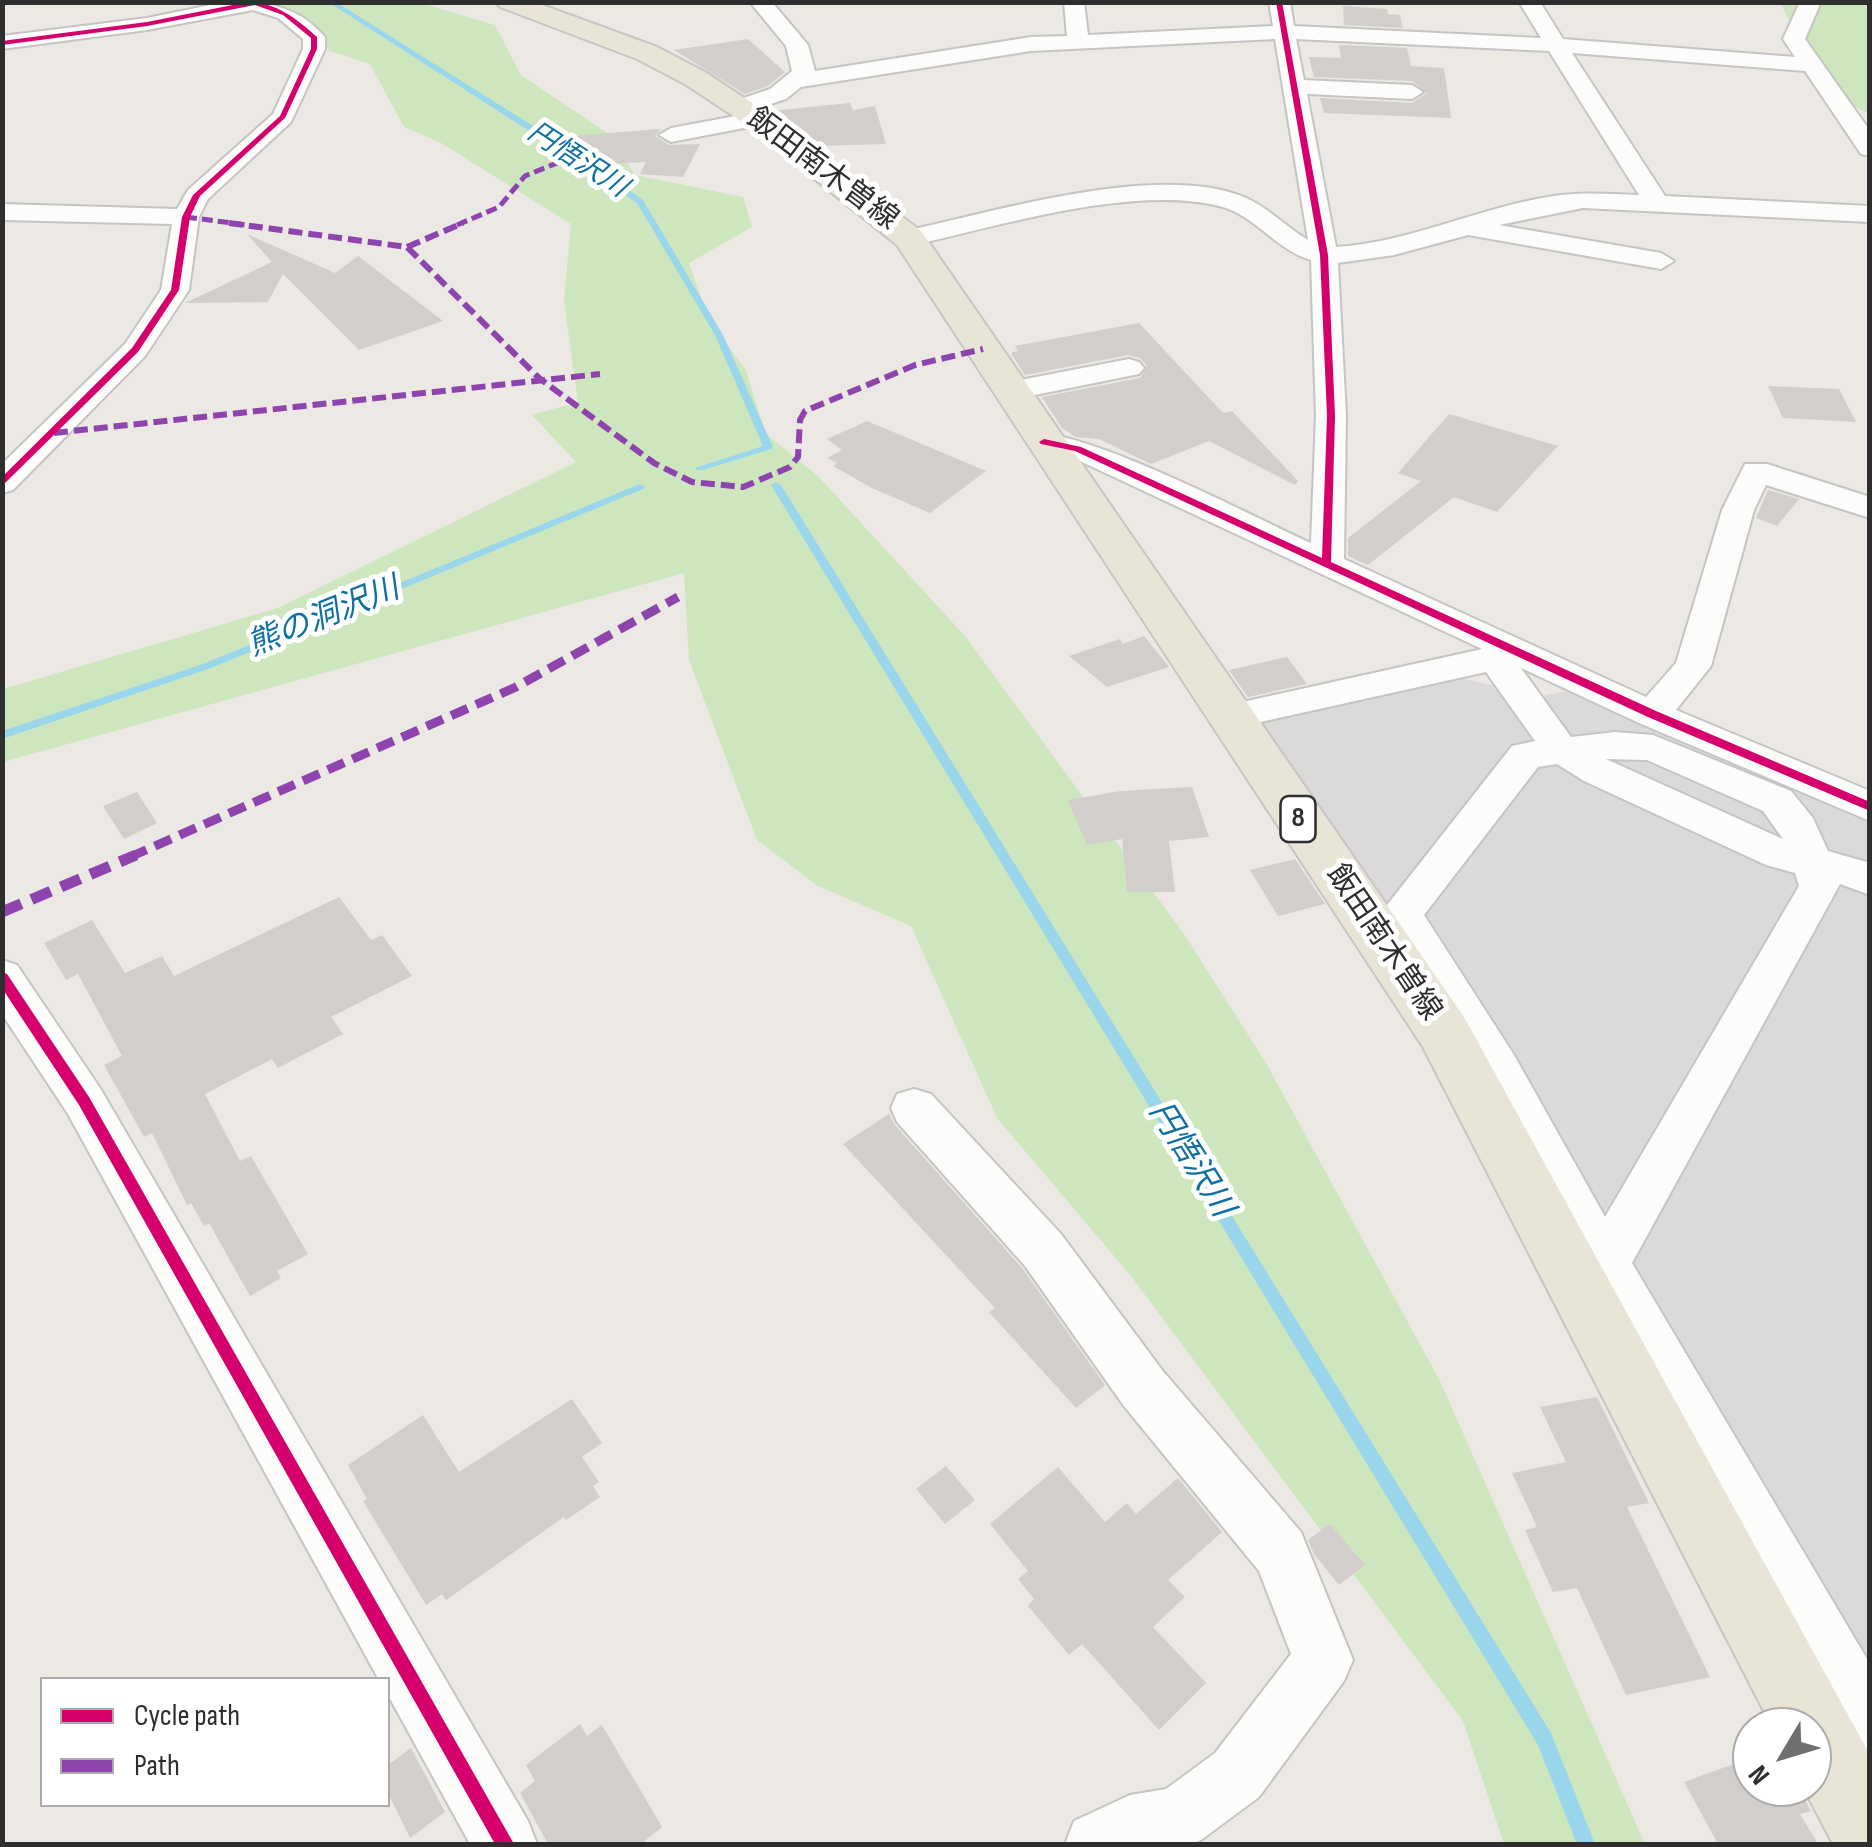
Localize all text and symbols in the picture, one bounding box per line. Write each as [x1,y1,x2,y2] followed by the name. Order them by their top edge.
[739,101,905,239] street label: 飯田南木曽線
[521,116,633,206] water label: 円悟沢川
[243,570,405,666] water label: 熊の洞沢川
[1280,796,1316,842] road number: 8
[1318,858,1448,1028] street label: 飯田南木曽線
[1140,1096,1240,1224] water label: 円悟沢川
[40,1677,390,1807] legend
[134,1698,240,1734] text: Cycle path
[1732,1707,1832,1807] north arrow
[134,1748,180,1784] text: Path
[1742,1759,1777,1791] text: N

